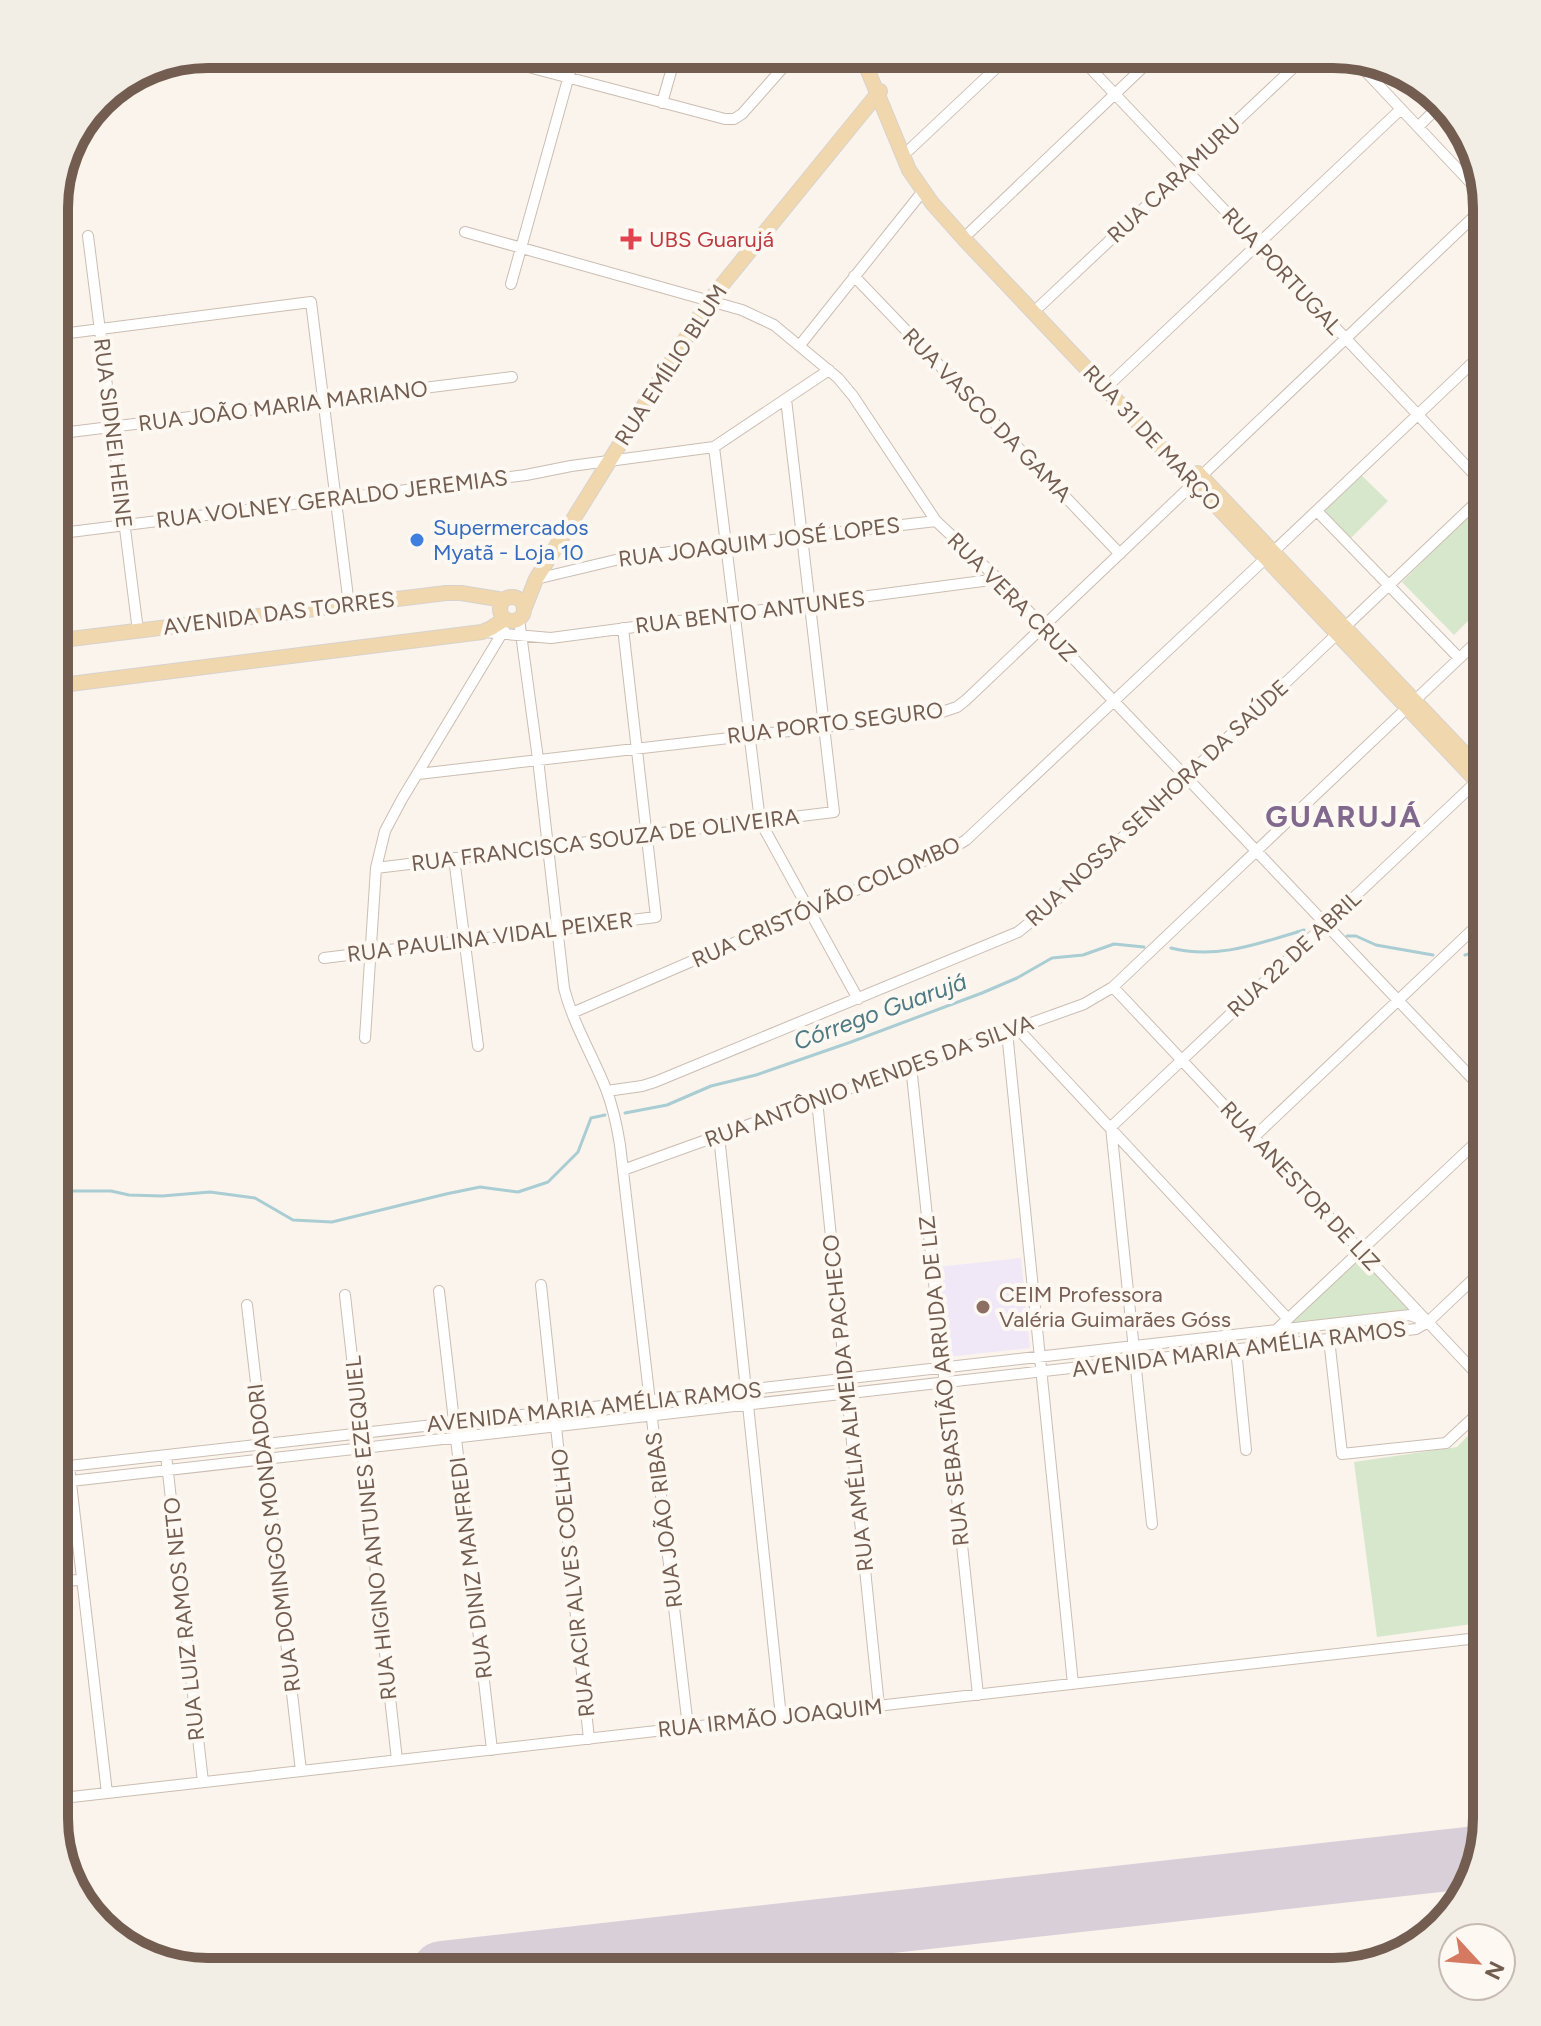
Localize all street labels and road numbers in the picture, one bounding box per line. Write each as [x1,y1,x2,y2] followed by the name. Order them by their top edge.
[1102,111,1246,249] street label: RUA CARAMURU
[1216,202,1348,340] street label: RUA PORTUGAL
[609,280,733,450] street label: RUA EMÍLIO BLUM
[897,322,1077,508] street label: RUA VASCO DA GAMA
[88,336,138,530] street label: RUA SIDNEI HEINE
[1077,359,1227,517] street label: RUA 31 DE MARÇO
[137,375,429,437] street label: RUA JOÃO MARIA MARIANO
[155,464,509,534] street label: RUA VOLNEY GERALDO JEREMIAS
[617,511,901,573] street label: RUA JOAQUIM JOSÉ LOPES
[942,527,1082,667] street label: RUA VERA CRUZ
[162,585,396,641] street label: AVENIDA DAS TORRES
[634,585,866,639] street label: RUA BENTO ANTUNES
[1020,674,1294,932] street label: RUA NOSSA SENHORA DA SAÚDE
[725,696,945,750] street label: RUA PORTO SEGURO
[410,803,801,877] street label: RUA FRANCISCA SOUZA DE OLIVEIRA
[688,831,964,973] street label: RUA CRISTÓVÃO COLOMBO
[1222,885,1367,1023] street label: RUA 22 DE ABRIL
[346,906,634,968] street label: RUA PAULINA VIDAL PEIXER
[701,1009,1037,1153] street label: RUA ANTÔNIO MENDES DA SILVA
[1215,1096,1385,1276] street label: RUA ANESTOR DE LIZ
[913,1214,975,1548] street label: RUA SEBASTIÃO ARRUDA DE LIZ
[817,1233,879,1573] street label: RUA AMÉLIA ALMEIDA PACHECO
[1070,1315,1408,1383] street label: AVENIDA MARIA AMÉLIA RAMOS
[339,1354,403,1701] street label: RUA HIGINO ANTUNES EZEQUIEL
[425,1376,763,1438] street label: AVENIDA MARIA AMÉLIA RAMOS
[242,1382,306,1694] street label: RUA DOMINGOS MONDADORI
[640,1430,688,1610] street label: RUA JOÃO RIBAS
[545,1448,601,1718] street label: RUA ACIR ALVES COELHO
[444,1455,498,1681] street label: RUA DINIZ MANFREDI
[158,1496,210,1742] street label: RUA LUIZ RAMOS NETO
[656,1693,884,1743] street label: RUA IRMÃO JOAQUIM

